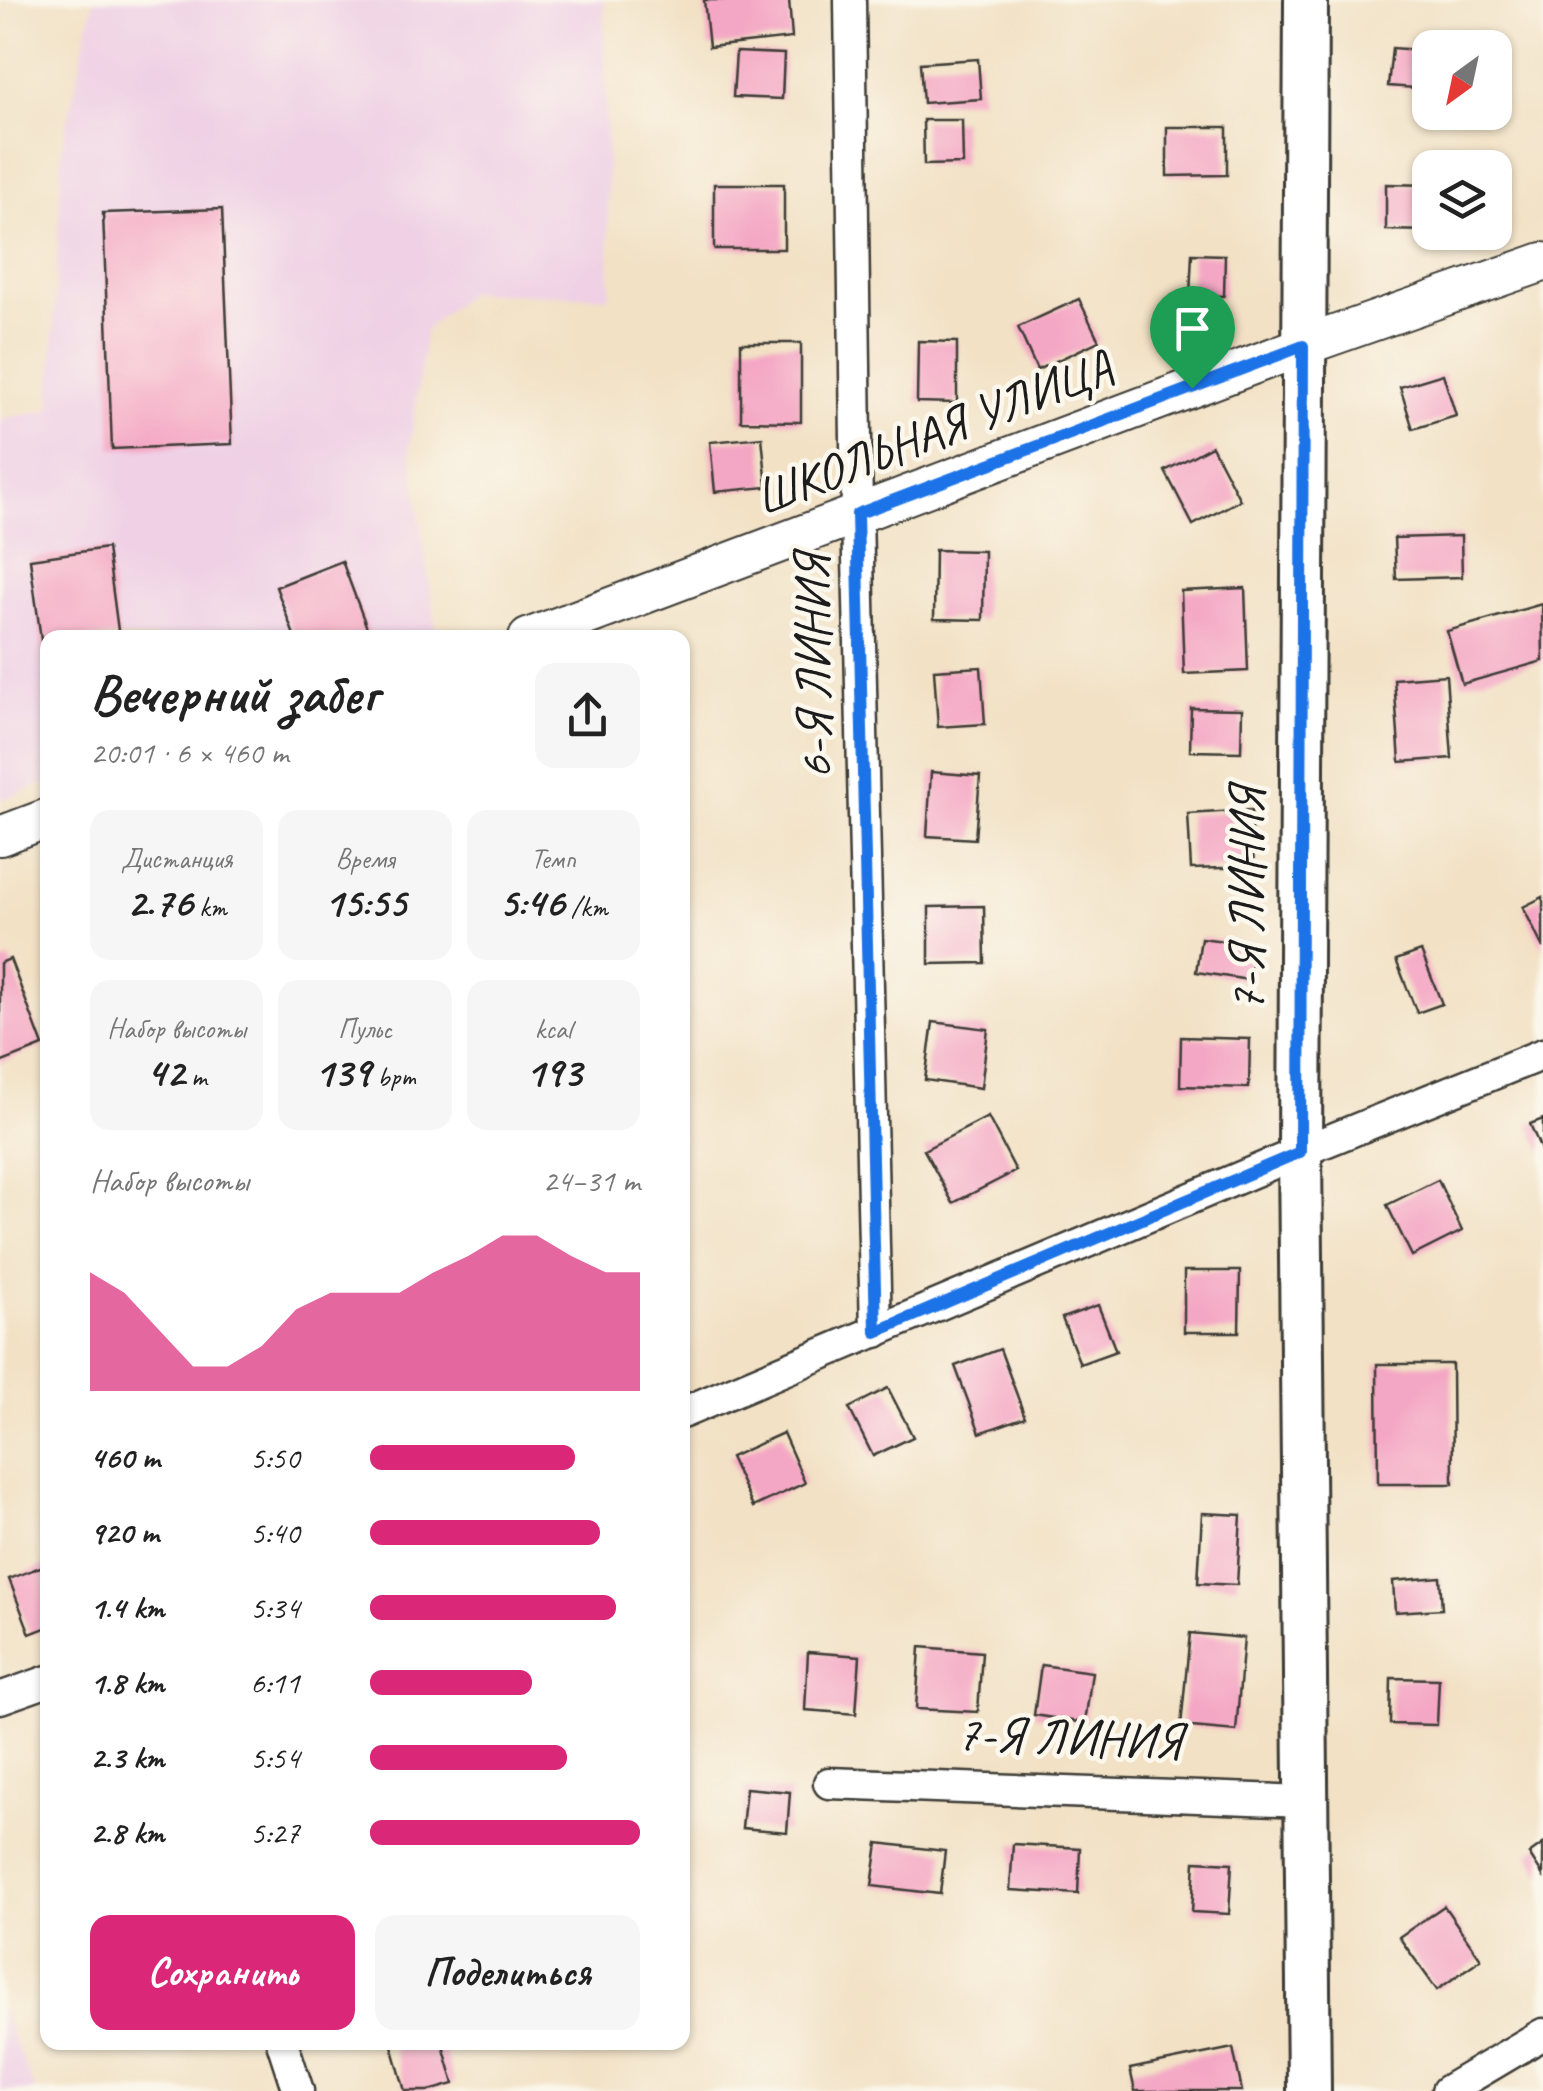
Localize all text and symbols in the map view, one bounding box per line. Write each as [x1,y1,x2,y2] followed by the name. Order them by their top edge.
[1412,30,1512,130] north arrow
[1412,30,1512,250] map controls
[1412,150,1512,250] button: layers
[1150,286,1235,389] pin
[1165,301,1220,356] icon: arrive
[745,335,1122,529] street label: ШКОЛЬНАЯ УЛИЦА
[779,547,846,780] street label: 6-Я ЛИНИЯ
[90,659,378,729] text: Вечерний забег
[535,663,640,768] button: share
[90,732,288,773] text: 20:01 · 6 × 460 m
[1215,780,1278,1012] street label: 7-Я ЛИНИЯ
[121,841,233,876] text: Дистанция
[335,841,395,876] text: Время
[531,841,576,876] text: Темп
[127,876,192,929] text: 2.76
[324,876,406,929] text: 15:55
[499,876,564,929] text: 5:46
[192,889,227,924] text: km
[564,889,608,924] text: /km
[107,1011,246,1046] text: Набор высоты
[338,1011,392,1046] text: Пульс
[535,1011,572,1046] text: kcal
[147,1046,184,1099] text: 42
[314,1046,370,1099] text: 139
[525,1046,581,1099] text: 193
[184,1059,207,1094] text: m
[370,1059,416,1094] text: bpm
[90,1160,249,1201] text: Набор высоты
[542,1160,640,1201] text: 24–31 m
[90,1437,160,1478] text: 460 m
[250,1437,300,1478] text: 5:50
[90,1512,159,1553] text: 920 m
[250,1512,300,1553] text: 5:40
[90,1587,164,1628] text: 1.4 km
[250,1587,300,1628] text: 5:34
[90,1662,164,1703] text: 1.8 km
[250,1662,300,1703] text: 6:11
[956,1702,1190,1773] street label: 7-Я ЛИНИЯ
[90,1737,164,1778] text: 2.3 km
[250,1737,300,1778] text: 5:54
[90,1812,164,1853] text: 2.8 km
[250,1812,300,1853] text: 5:27
[90,1915,355,2030] button: Сохранить
[375,1915,640,2030] button: Поделиться

